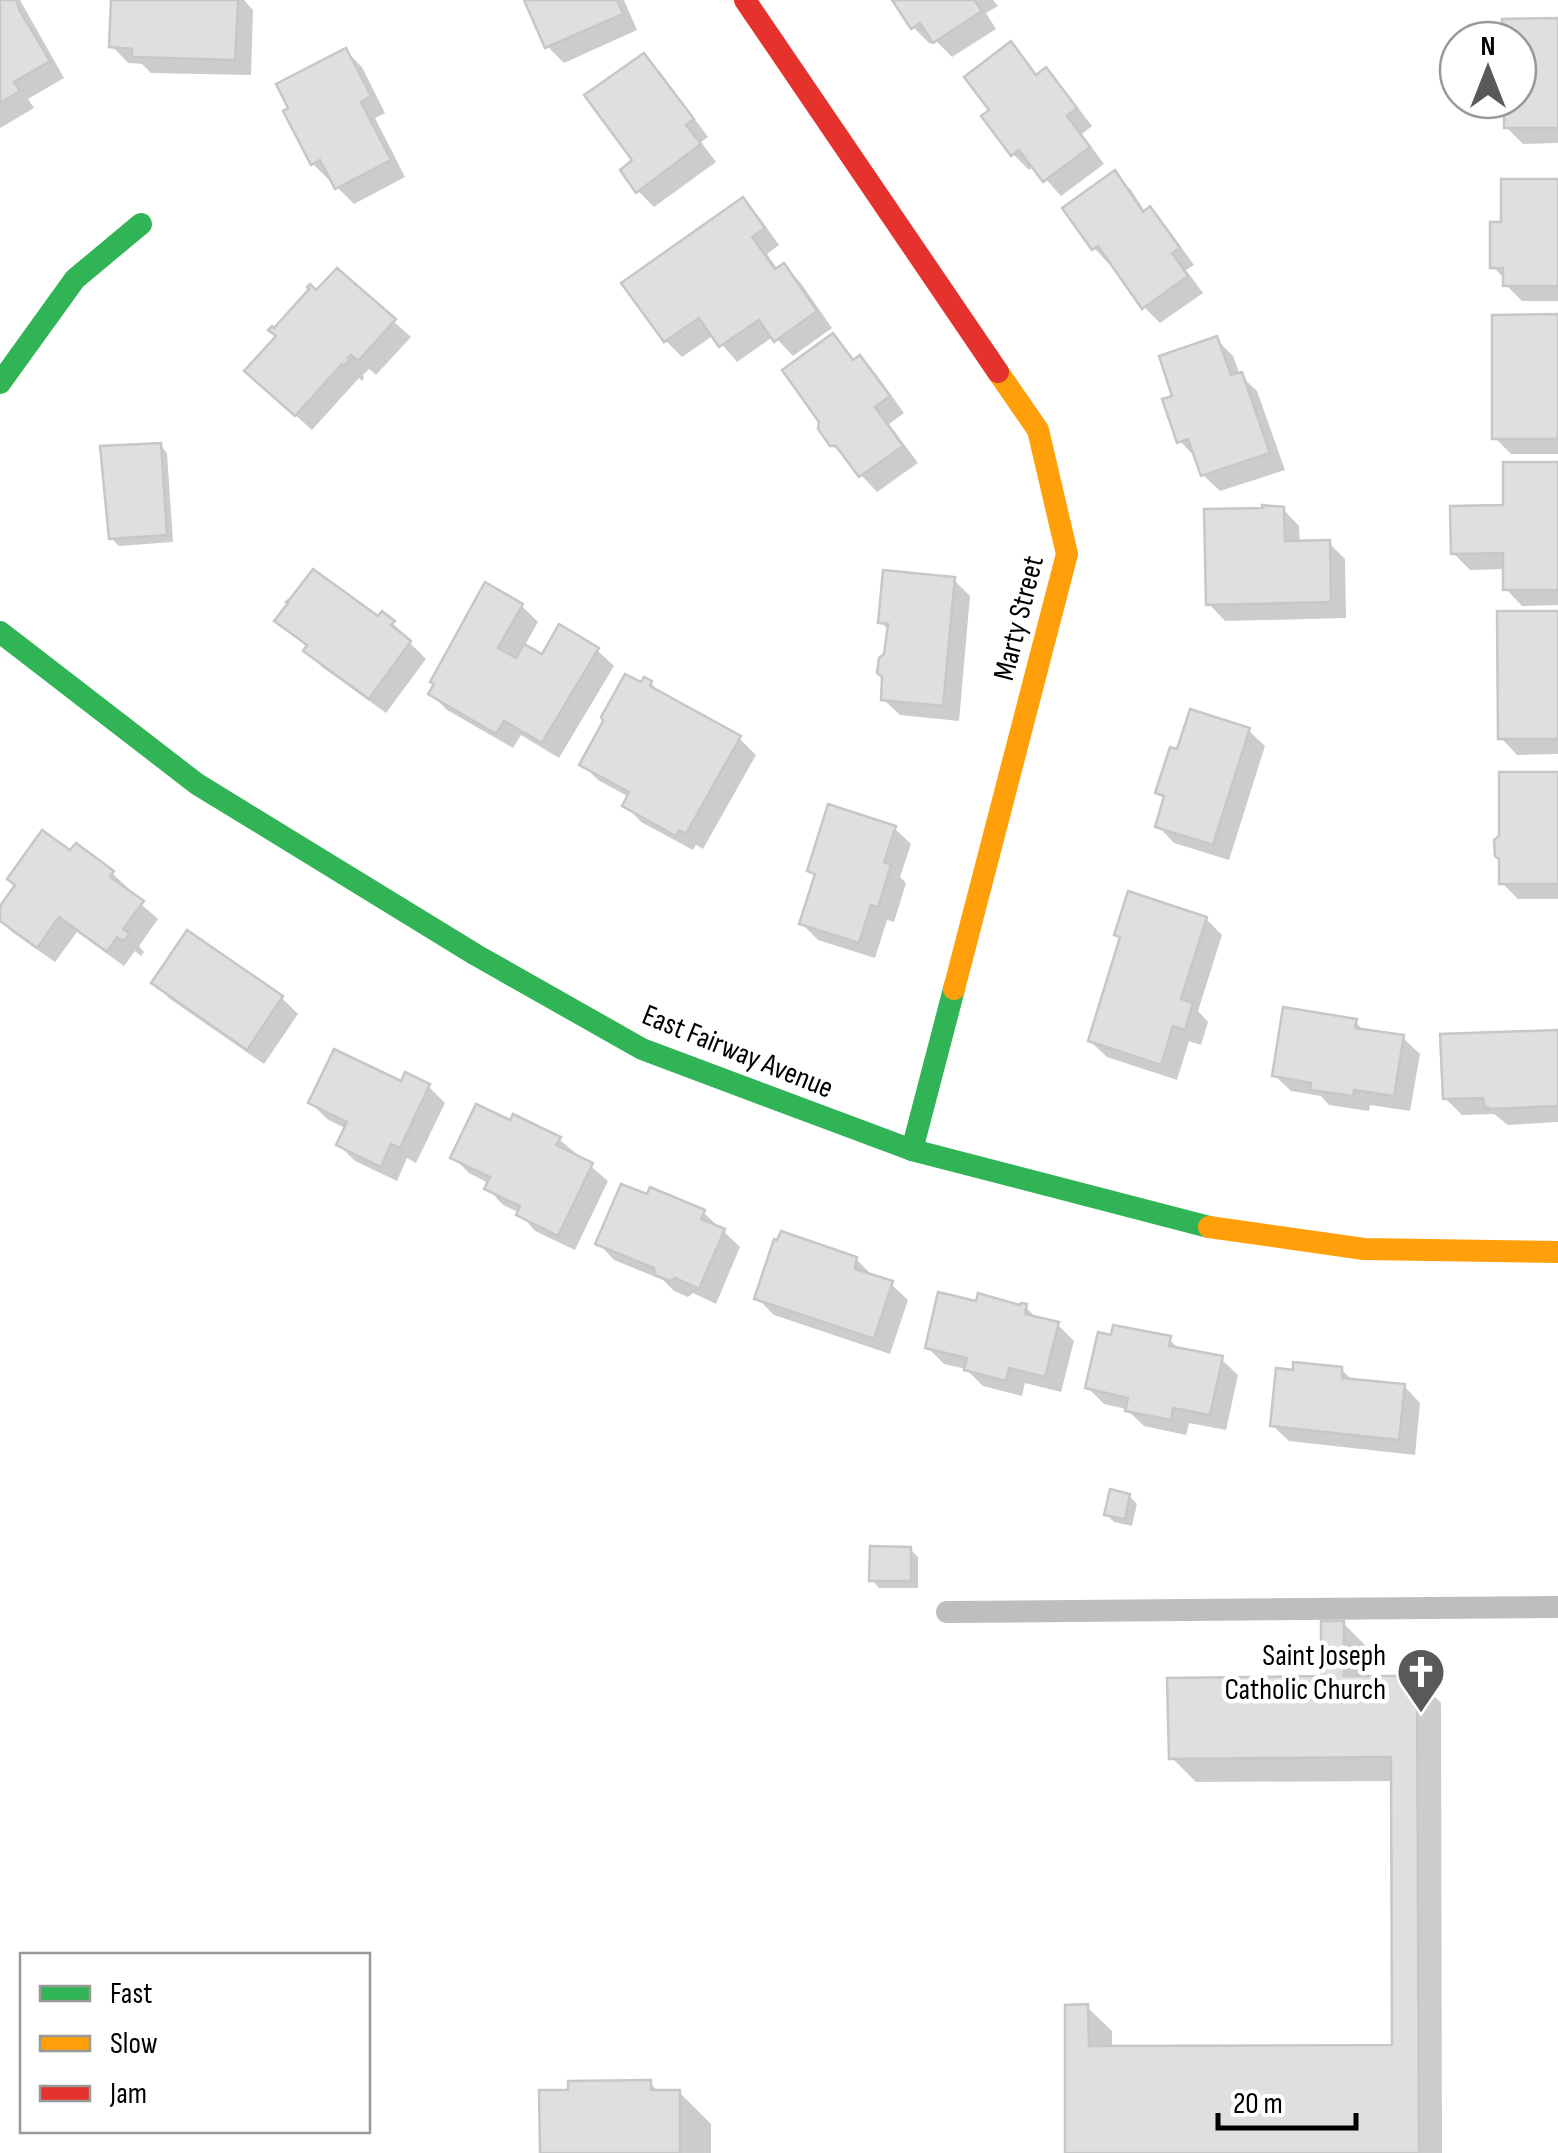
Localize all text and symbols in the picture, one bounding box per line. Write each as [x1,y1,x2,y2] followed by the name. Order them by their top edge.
[1438,20,1538,120] north arrow
[1481,30,1495,63] text: N
[986,552,1052,684] street label: Marty Street
[637,997,838,1107] street label: East Fairway Avenue
[1225,1638,1386,1708] place label: Saint Joseph Catholic Church
[1395,1646,1447,1714] church icon: Saint Joseph Catholic Church
[20,1953,370,2133] legend
[110,1976,152,2012] text: Fast
[110,2026,158,2062] text: Slow
[1218,2068,1356,2130] scale bar
[109,2076,147,2112] text: Jam
[1233,2086,1283,2122] text: 20 m

